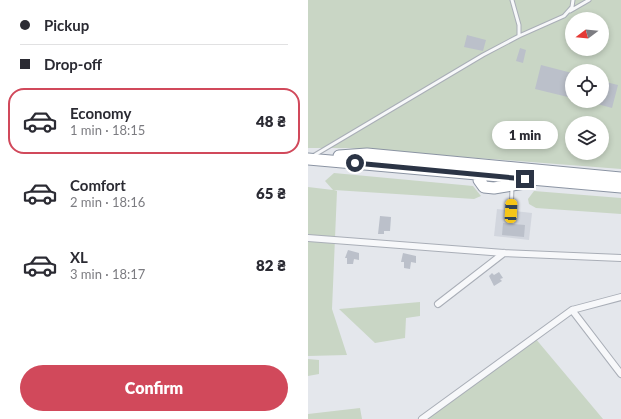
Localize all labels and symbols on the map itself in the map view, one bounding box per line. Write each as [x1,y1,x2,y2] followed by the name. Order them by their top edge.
[565,12,609,56] north arrow
[492,121,558,149] callout: 1 min
[346,154,364,172] route start
[516,170,534,188] route end
[504,199,518,223] car

